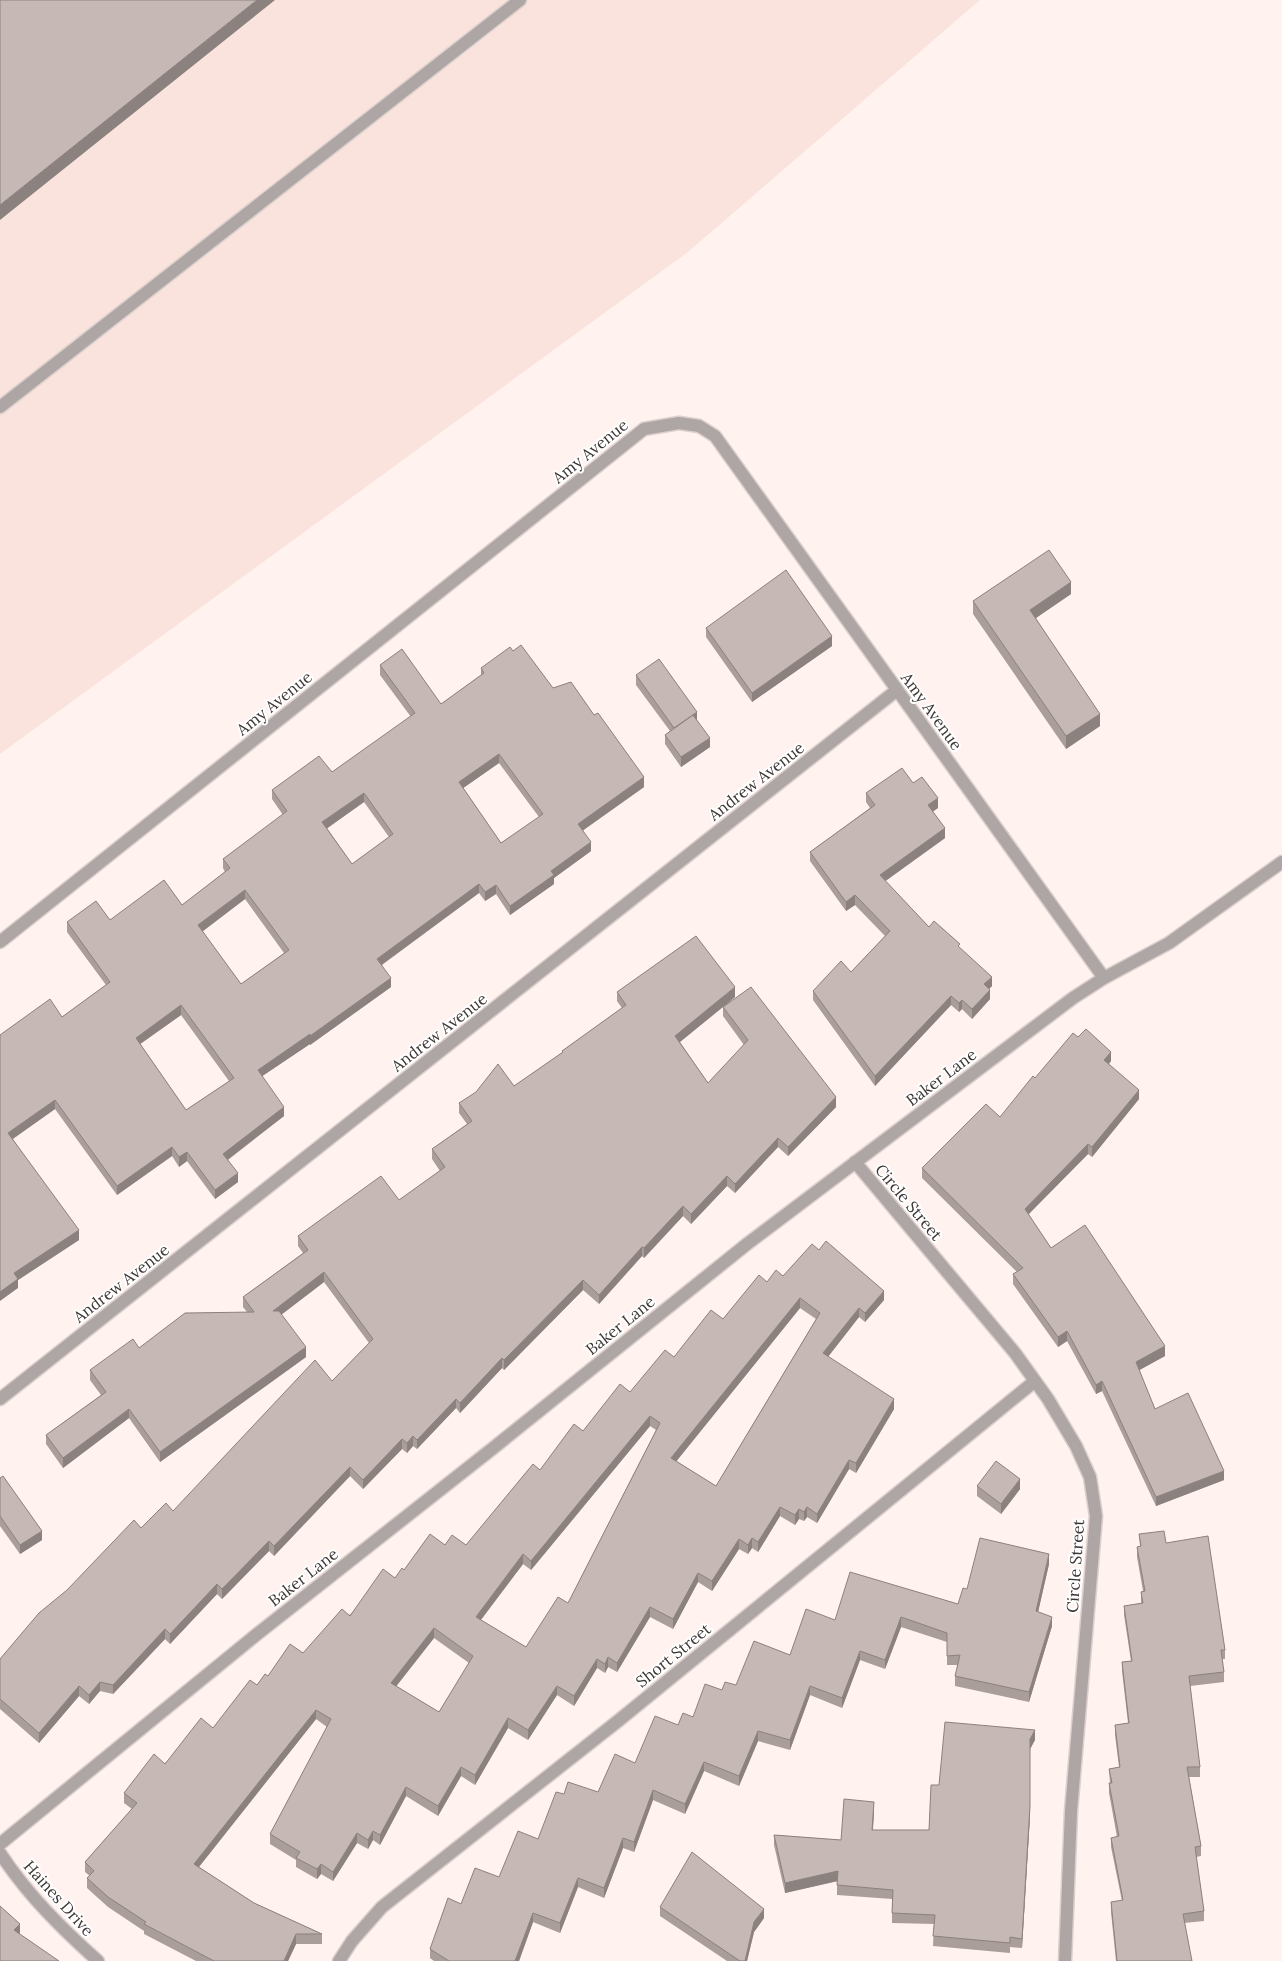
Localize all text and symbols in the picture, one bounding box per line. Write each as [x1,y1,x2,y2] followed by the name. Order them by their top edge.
[548,414,632,488] street label: Amy Avenue
[232,666,316,740] street label: Amy Avenue
[897,667,967,754] street label: Amy Avenue
[703,737,808,825] street label: Andrew Avenue
[386,988,491,1076] street label: Andrew Avenue
[902,1044,980,1110] street label: Baker Lane
[871,1160,947,1245] street label: Circle Street
[68,1239,173,1327] street label: Andrew Avenue
[582,1291,659,1359] street label: Baker Lane
[1062,1518,1088,1613] street label: Circle Street
[264,1543,342,1610] street label: Baker Lane
[631,1618,715,1691] street label: Short Street
[20,1856,98,1940] street label: Haines Drive

